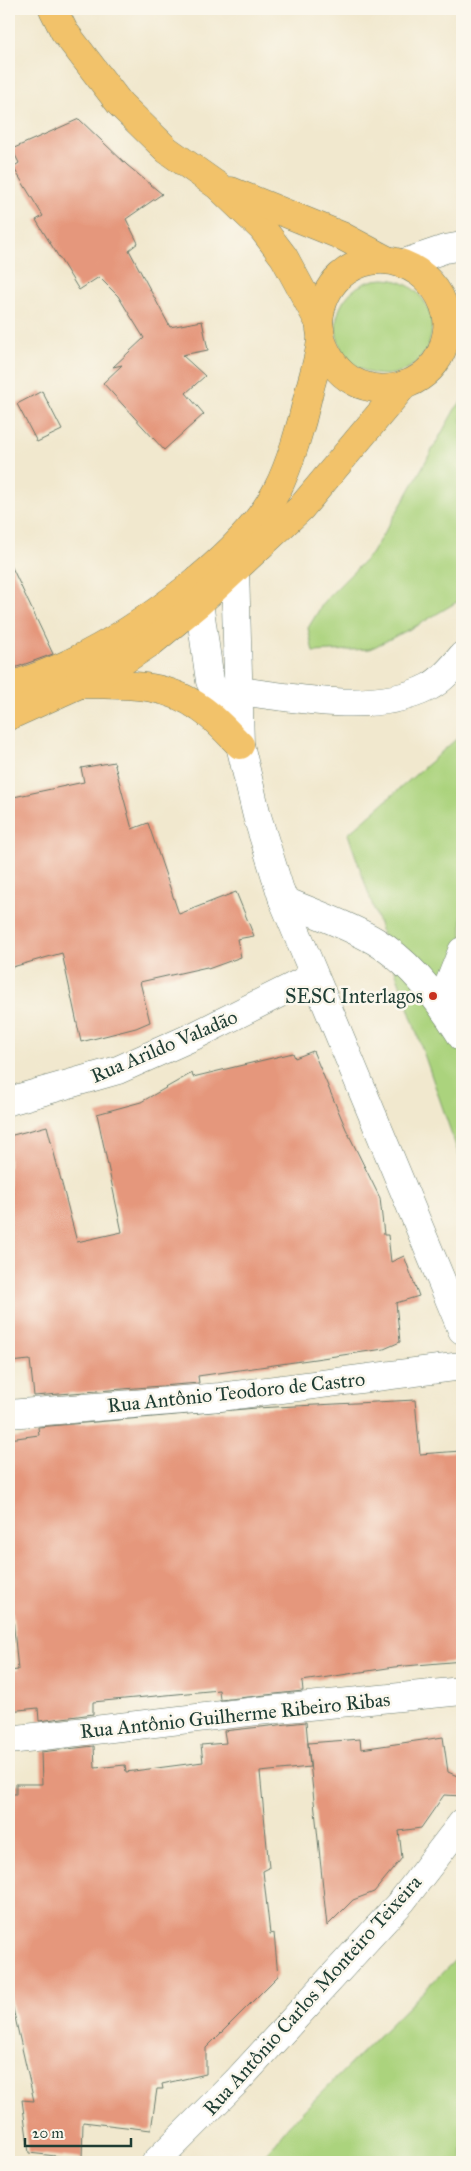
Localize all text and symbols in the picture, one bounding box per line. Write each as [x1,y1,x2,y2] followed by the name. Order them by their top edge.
[285,984,423,1009] place label: SESC Interlagos
[427,990,439,1002] marker: SESC Interlagos
[87,1004,241,1088] street label: Rua Arildo Valadão
[106,1367,366,1417] street label: Rua Antônio Teodoro de Castro
[79,1687,391,1743] street label: Rua Antônio Guilherme Ribeiro Ribas
[198,1870,427,2120] street label: Rua Antônio Carlos Monteiro Teixeira
[25,2116,131,2148] scale bar
[32,2124,64,2142] text: 20 m

